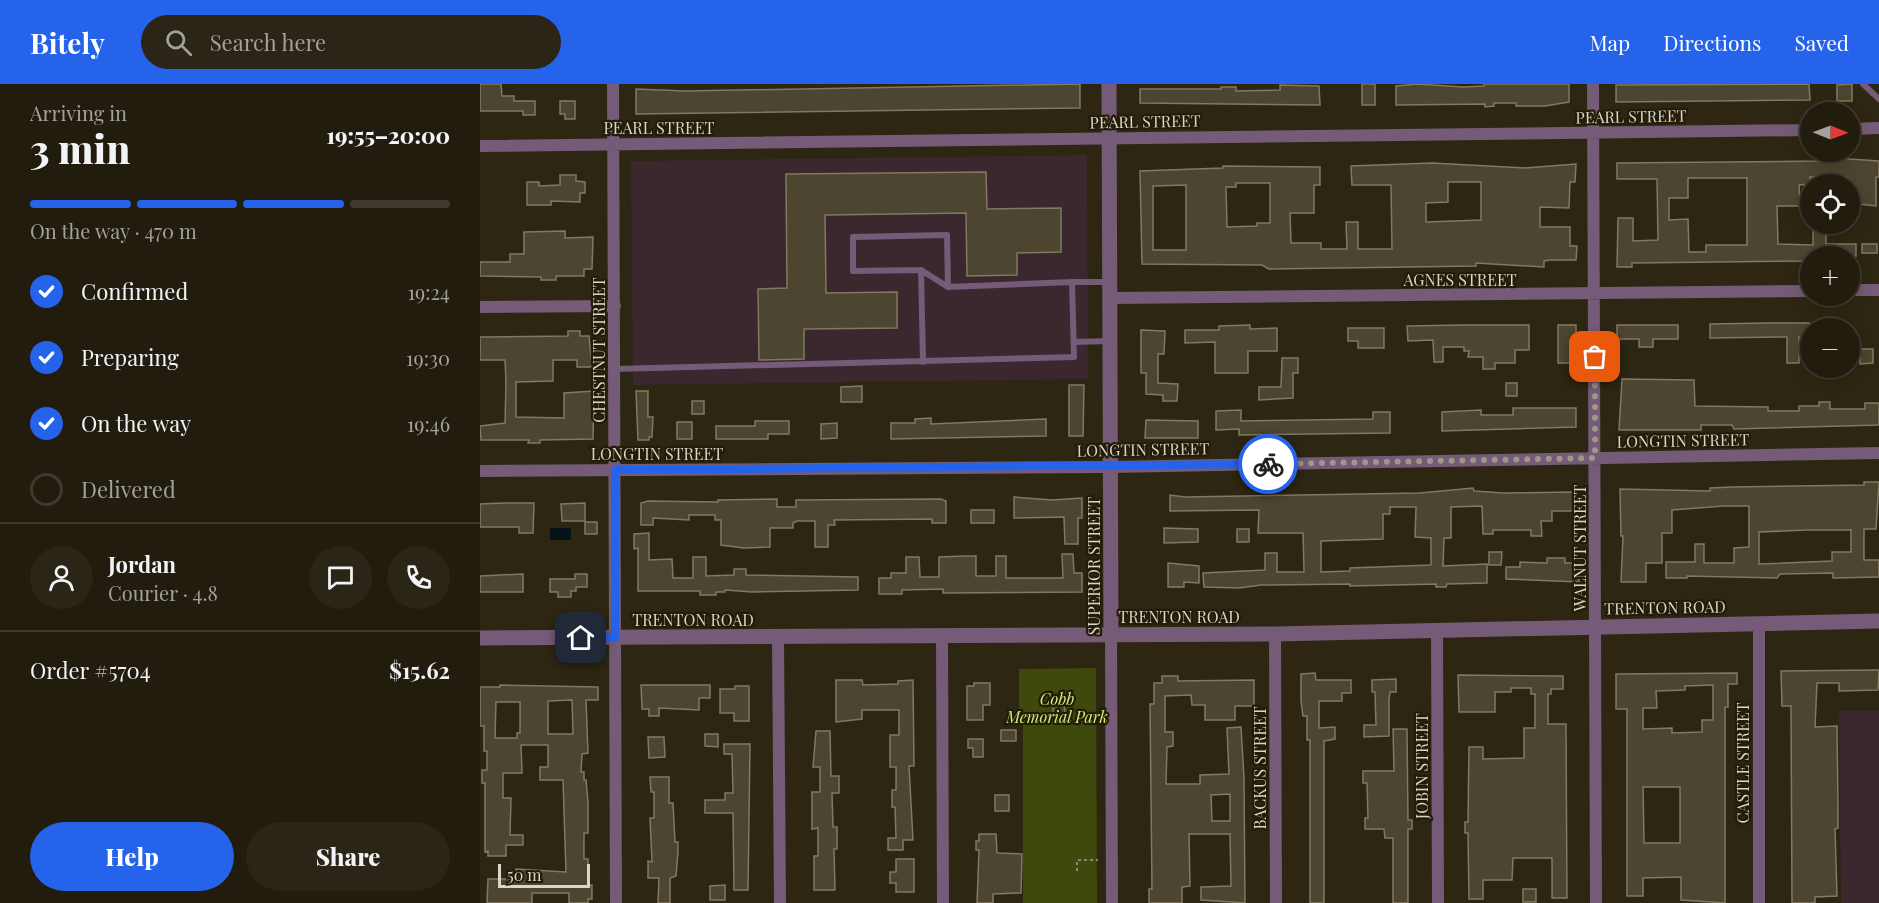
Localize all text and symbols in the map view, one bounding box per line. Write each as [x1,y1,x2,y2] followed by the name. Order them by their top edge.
[141,15,561,69] search box
[30,24,105,61] text: Bitely
[162,26,195,59] icon: search
[210,27,326,57] text: Search here
[1589,28,1630,56] text: Map
[1663,28,1761,56] text: Directions
[1794,28,1849,56] text: Saved
[30,99,127,126] text: Arriving in
[1800,102,1860,162] north arrow
[1800,102,1860,378] map controls
[1575,105,1687,127] street label: PEARL STREET
[1089,110,1201,132] street label: PEARL STREET
[604,117,715,138] street label: PEARL STREET
[326,120,450,150] text: 19:55–20:00
[30,122,130,174] text: 3 min
[1800,174,1860,234] button: locate
[30,217,197,244] text: On the way · 470 m
[1800,246,1860,306] button: +
[1402,269,1517,290] street label: AGNES STREET
[30,275,63,308] icon: check
[81,276,188,306] text: Confirmed
[588,277,609,423] street label: CHESTNUT STREET
[408,278,450,305] text: 19:24
[1800,318,1860,378] button: −
[1569,331,1620,382] pin
[1578,340,1611,373] icon: bag
[30,341,63,374] icon: check
[81,342,179,372] text: Preparing
[406,344,450,371] text: 19:30
[30,407,63,440] icon: check
[81,408,191,438] text: On the way
[407,410,450,437] text: 19:46
[1617,428,1750,452] street label: LONGTIN STREET
[1238,434,1298,494] courier
[1077,437,1210,461] street label: LONGTIN STREET
[591,443,723,464] street label: LONGTIN STREET
[1252,448,1285,481] icon: bike
[81,474,176,504] text: Delivered
[1569,485,1590,612] street label: WALNUT STREET
[1083,497,1104,635] street label: SUPERIOR STREET
[30,546,93,609] button: person
[309,546,372,609] button: chat
[387,546,450,609] button: phone
[108,549,176,579] text: Jordan
[108,579,218,606] text: Courier · 4.8
[1604,595,1726,619] street label: TRENTON ROAD
[1118,606,1240,627] street label: TRENTON ROAD
[632,609,754,630] street label: TRENTON ROAD
[555,612,606,663] pin
[564,621,597,654] icon: home
[30,655,151,685] text: Order #5704
[389,655,450,685] text: $15.62
[1005,688,1108,727] park label: Cobb Memorial Park
[1732,702,1753,824] street label: CASTLE STREET
[1249,706,1270,830] street label: BACKUS STREET
[1411,713,1432,820] street label: JOBIN STREET
[30,822,234,891] button: Help
[246,822,450,891] button: Share
[498,861,590,888] scale bar
[507,864,541,885] text: 50 m

